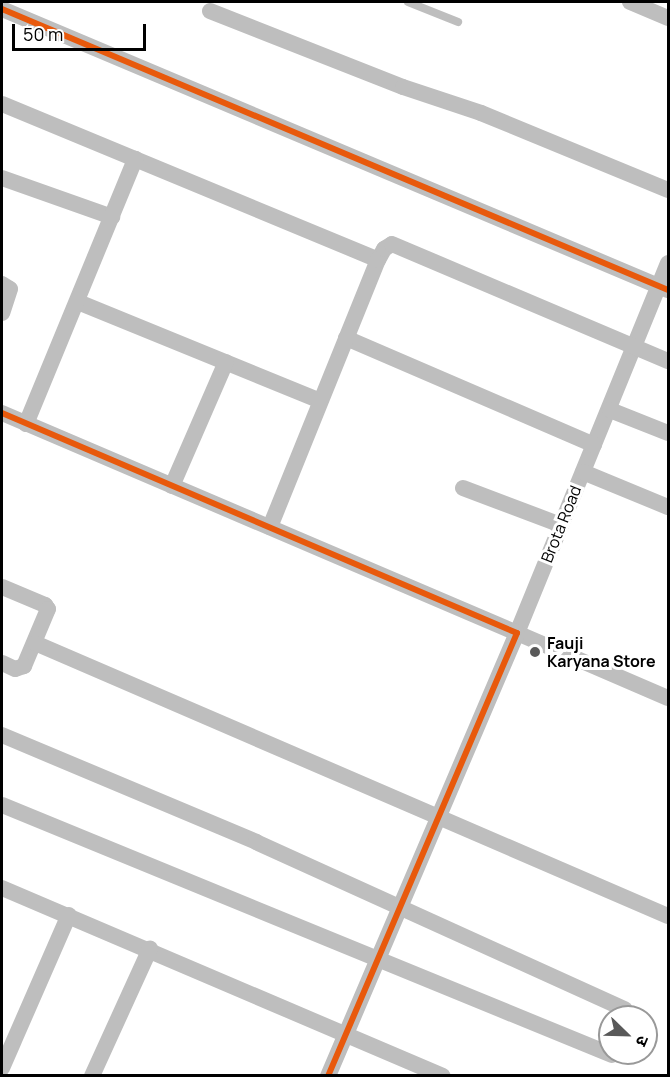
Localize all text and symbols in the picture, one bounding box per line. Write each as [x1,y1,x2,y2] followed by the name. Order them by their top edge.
[15,12,148,50] scale bar
[23,22,63,46] text: 50 m
[537,483,585,565] street label: Brota Road
[547,633,656,671] place label: Fauji Karyana Store
[528,645,542,659] marker: Fauji Karyana Store
[598,1005,658,1065] north arrow
[631,1033,655,1050] text: उ

